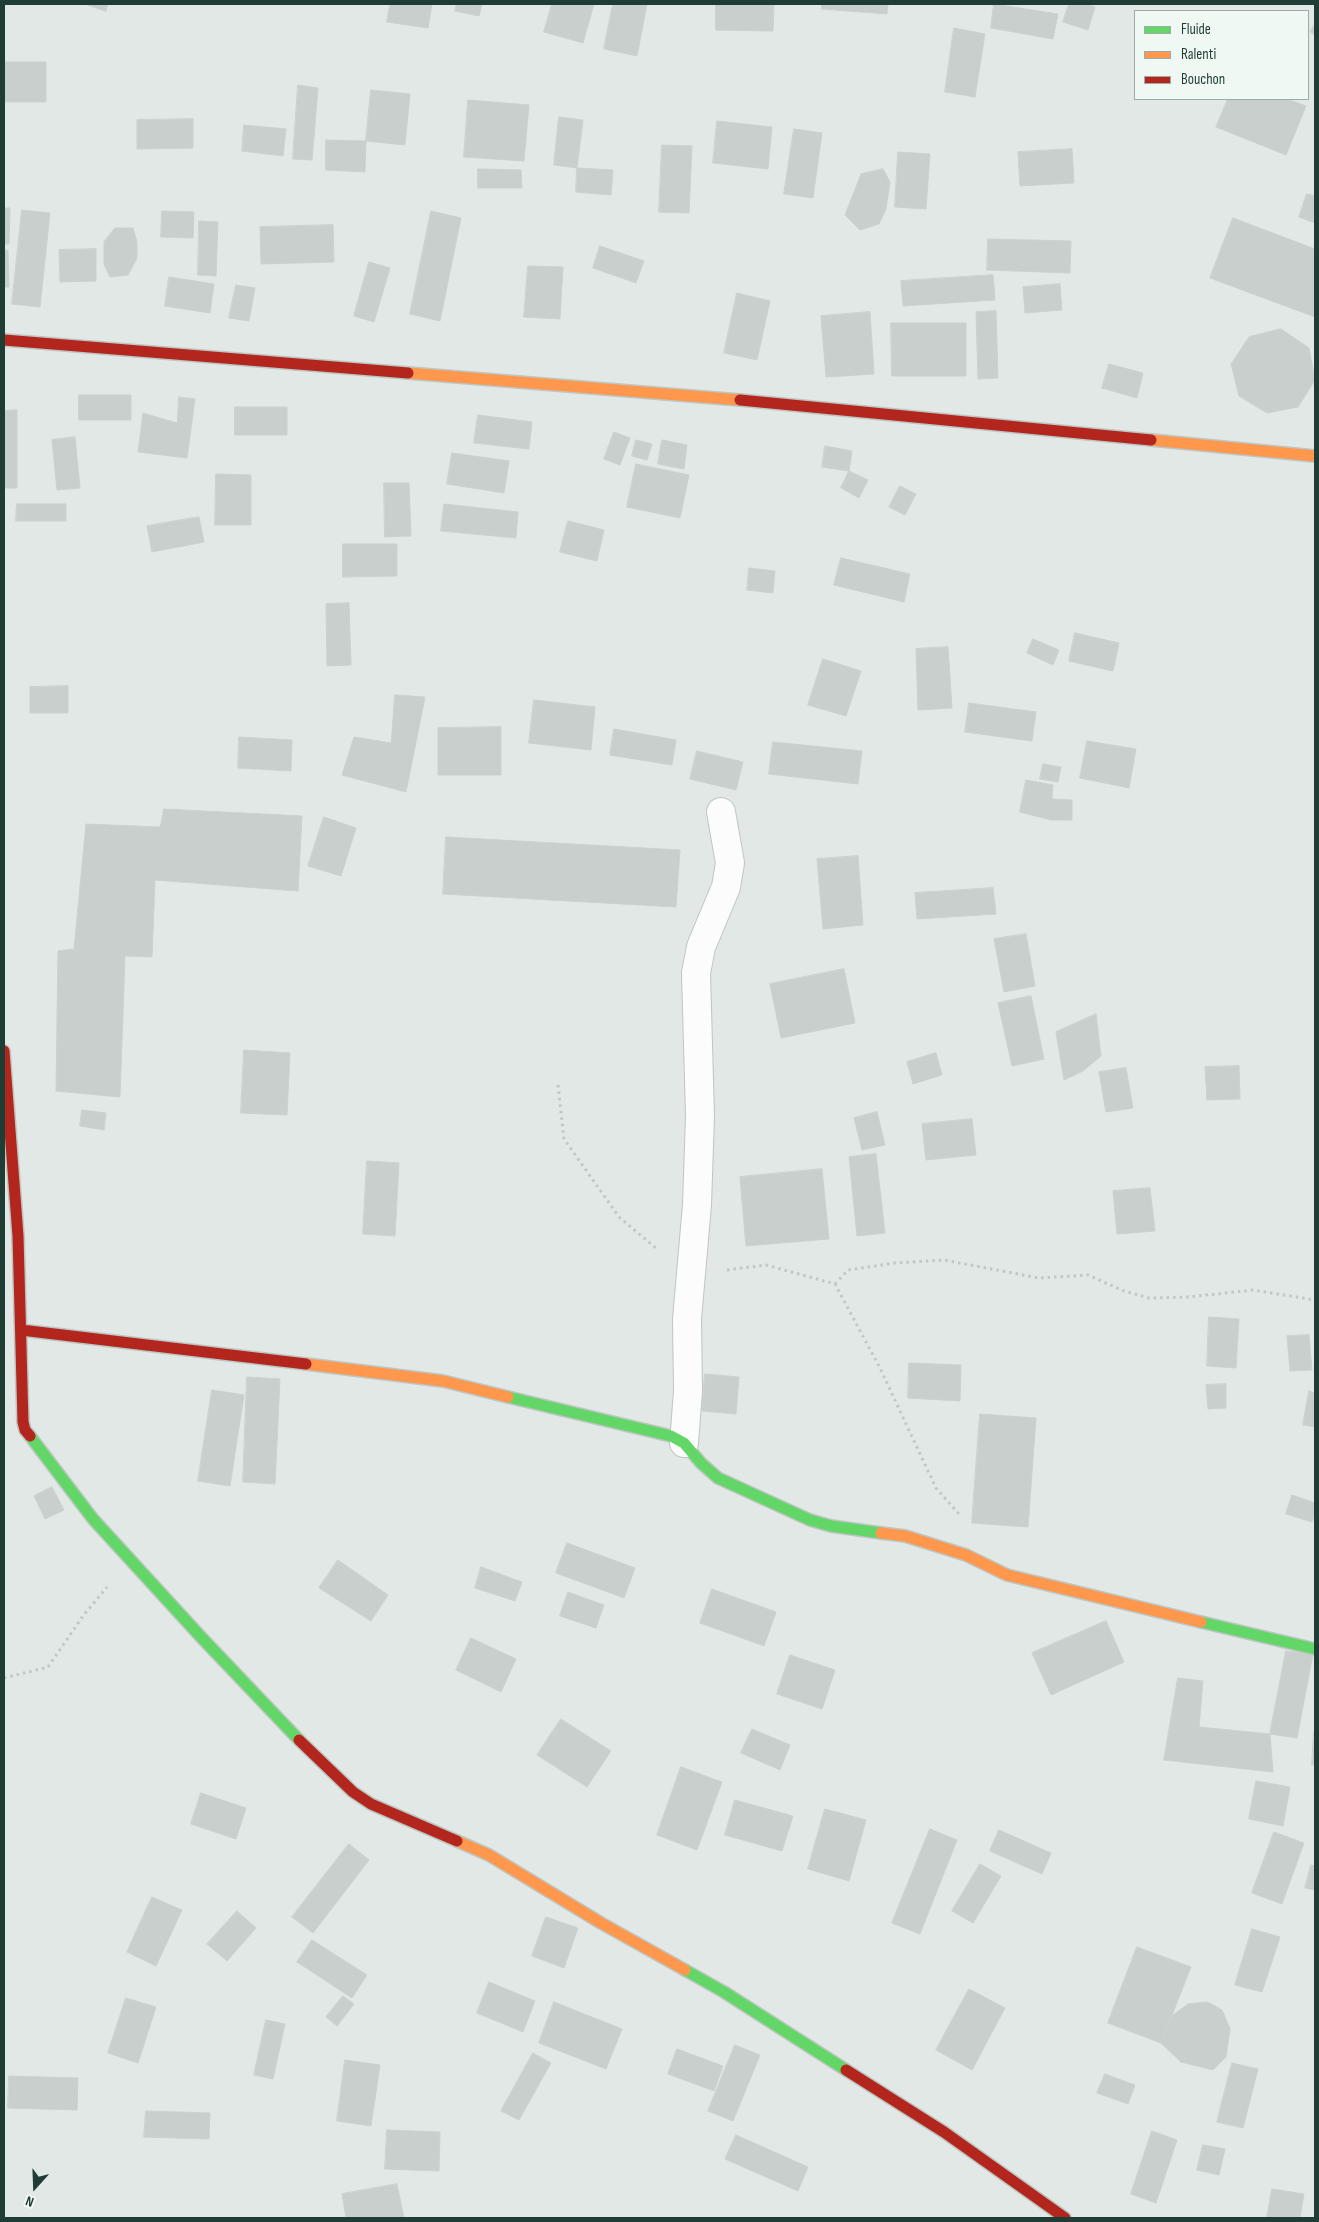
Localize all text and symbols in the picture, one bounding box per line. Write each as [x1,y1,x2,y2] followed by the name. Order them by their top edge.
[1134,10,1309,100] legend
[1181,20,1211,39] text: Fluide
[1181,45,1216,64] text: Ralenti
[1181,70,1225,89] text: Bouchon
[10,2162,60,2212] north arrow
[23,2192,36,2211] text: N

